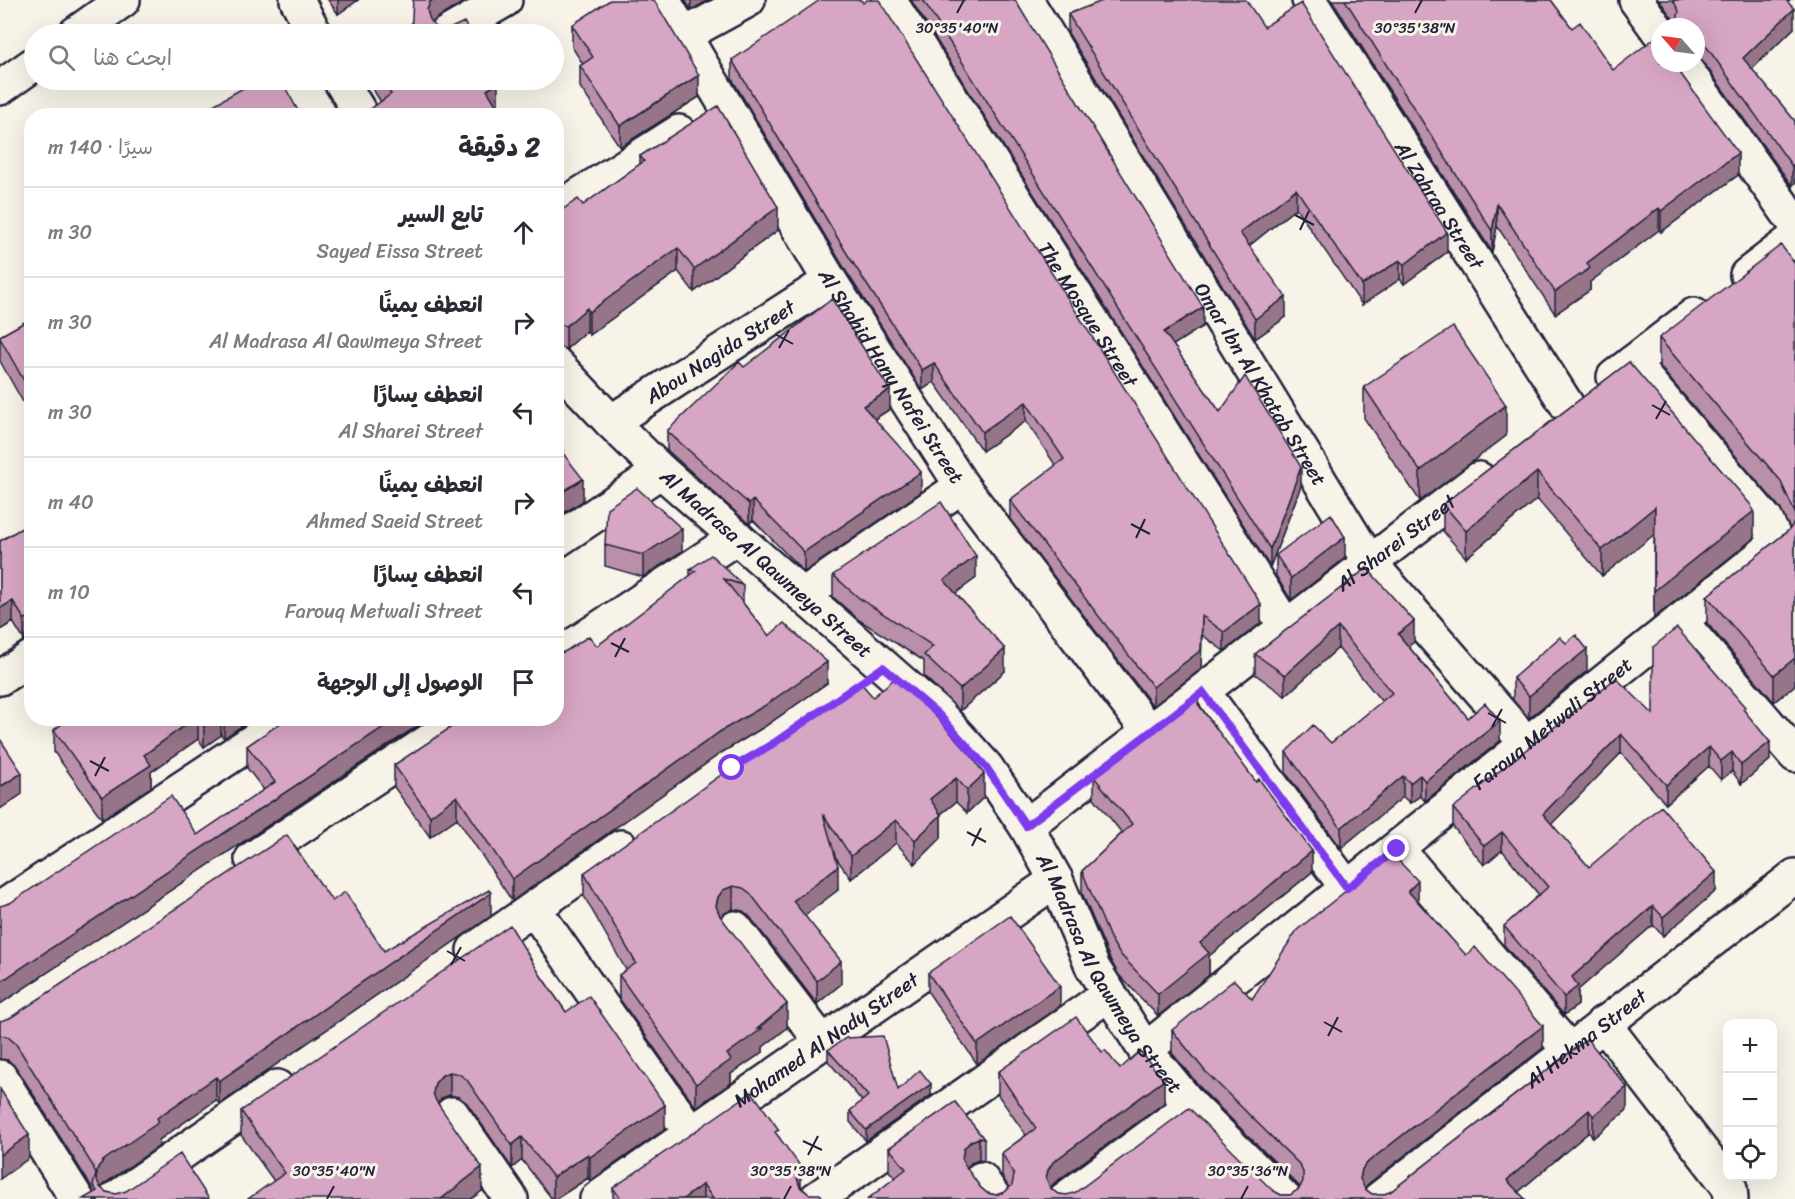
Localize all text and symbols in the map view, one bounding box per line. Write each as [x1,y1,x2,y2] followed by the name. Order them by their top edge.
[916,15,999,41] text: 30°35'40"N
[1374,15,1456,41] text: 30°35'38"N
[1651,18,1705,72] north arrow
[24,24,564,90] search box
[93,38,172,77] text: ابحث هنا
[45,41,78,74] icon: search
[458,124,540,170] text: 2 دقيقة
[48,130,153,165] text: سيرًا · 140 m
[1385,133,1494,277] street label: Al Zahraa Street
[399,195,483,234] text: تابع السير
[48,215,92,250] text: 30 m
[507,216,540,249] icon: ahead
[317,234,483,269] text: Sayed Eissa Street
[1029,234,1148,395] street label: The Mosque Street
[808,261,974,491] street label: Al Shahid Hany Nafei Street
[1185,275,1337,493] street label: Omar Ibn Al Khatab Street
[379,285,483,324] text: انعطف يمينًا
[637,290,803,414] street label: Abou Nagida Street
[48,305,92,340] text: 30 m
[507,306,540,339] icon: right
[209,324,483,359] text: Al Madrasa Al Qawmeya Street
[373,375,483,414] text: انعطف يسارًا
[48,395,92,430] text: 30 m
[507,396,540,429] icon: left
[339,414,483,449] text: Al Sharei Street
[651,459,881,667] street label: Al Madrasa Al Qawmeya Street
[379,465,483,504] text: انعطف يمينًا
[1327,484,1465,601] street label: Al Sharei Street
[48,485,94,520] text: 40 m
[507,486,540,519] icon: right
[306,504,483,539] text: Ahmed Saeid Street
[373,555,483,594] text: انعطف يسارًا
[48,575,90,610] text: 10 m
[507,576,540,609] icon: left
[285,594,483,629] text: Farouq Metwali Street
[1464,648,1641,799] street label: Farouq Metwali Street
[317,663,483,702] text: الوصول إلى الوجهة
[507,666,540,699] icon: arrive
[718,754,744,780] route start
[1383,835,1409,861] route end
[1026,845,1192,1102] street label: Al Madrasa Al Qawmeya Street
[726,962,927,1117] street label: Mohamed Al Nady Street
[1516,979,1656,1098] street label: Al Hekma Street
[1723,1019,1777,1181] map controls
[1723,1019,1777,1073] button: +
[1723,1073,1777,1127] button: −
[1723,1127,1777,1181] button: locate
[293,1158,376,1184] text: 30°35'40"N
[750,1158,832,1184] text: 30°35'38"N
[1208,1158,1289,1184] text: 30°35'36"N

